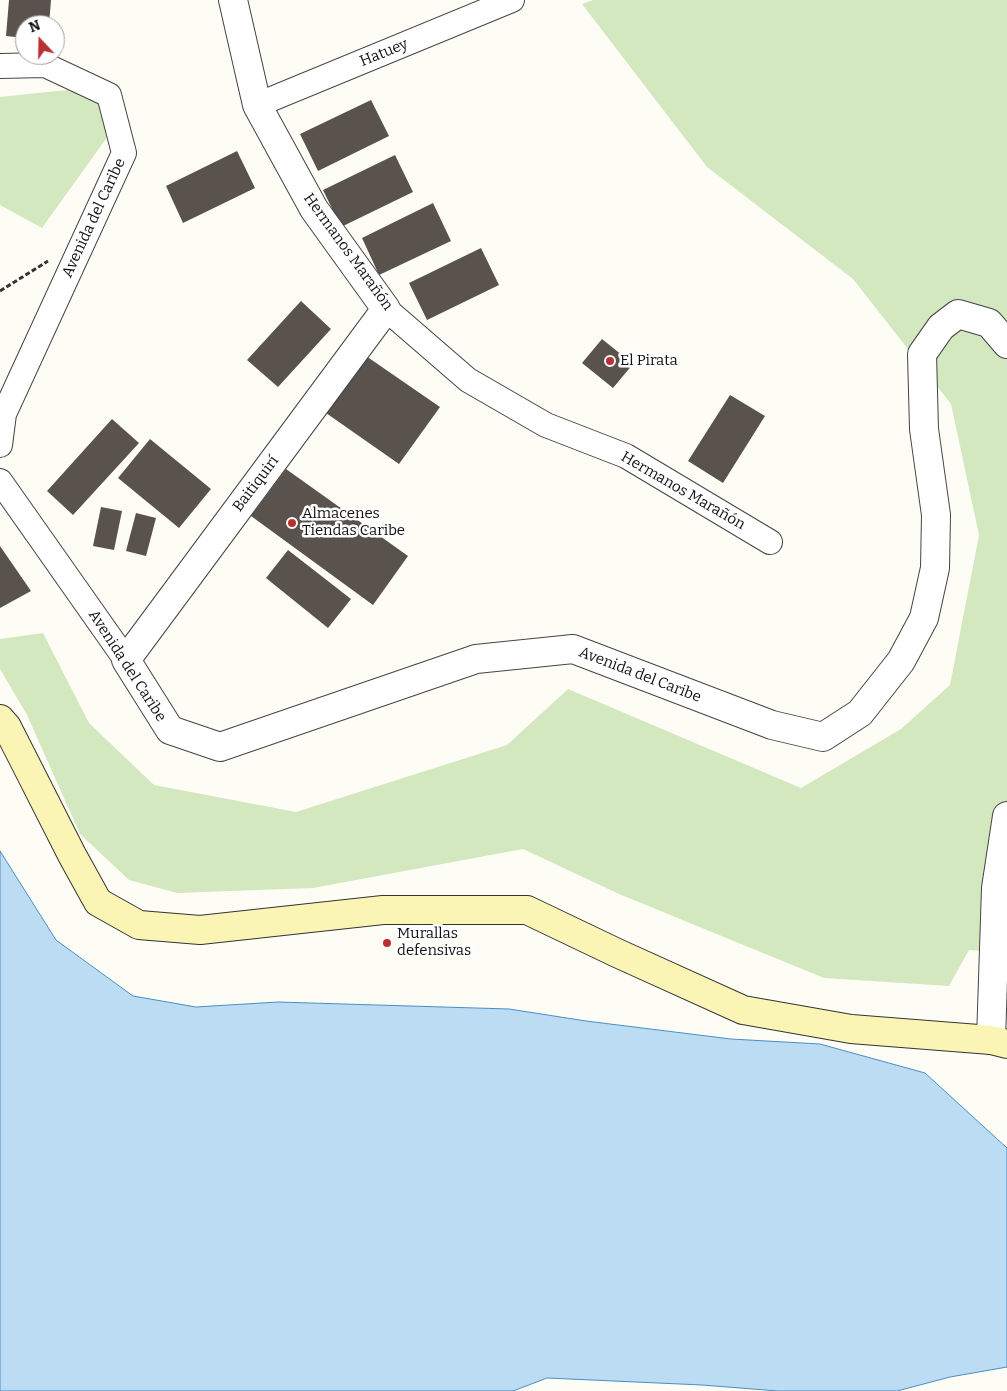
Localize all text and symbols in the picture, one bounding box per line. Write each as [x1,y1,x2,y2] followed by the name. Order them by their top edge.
[15,15,65,65] north arrow
[27,17,43,36] text: N
[357,35,411,71] street label: Hatuey
[59,156,129,280] street label: Avenida del Caribe
[299,190,397,314] street label: Hermanos Marañón
[620,352,678,370] place label: El Pirata
[604,355,616,367] marker: El Pirata
[618,448,748,534] street label: Hermanos Marañón
[229,453,283,515] street label: Baitiquirí
[302,505,405,540] place label: Almacenes Tiendas Caribe
[286,517,298,529] marker: Almacenes Tiendas Caribe
[84,607,170,725] street label: Avenida del Caribe
[576,643,704,707] street label: Avenida del Caribe
[397,925,471,960] place label: Murallas defensivas
[381,937,393,949] marker: Murallas defensivas

